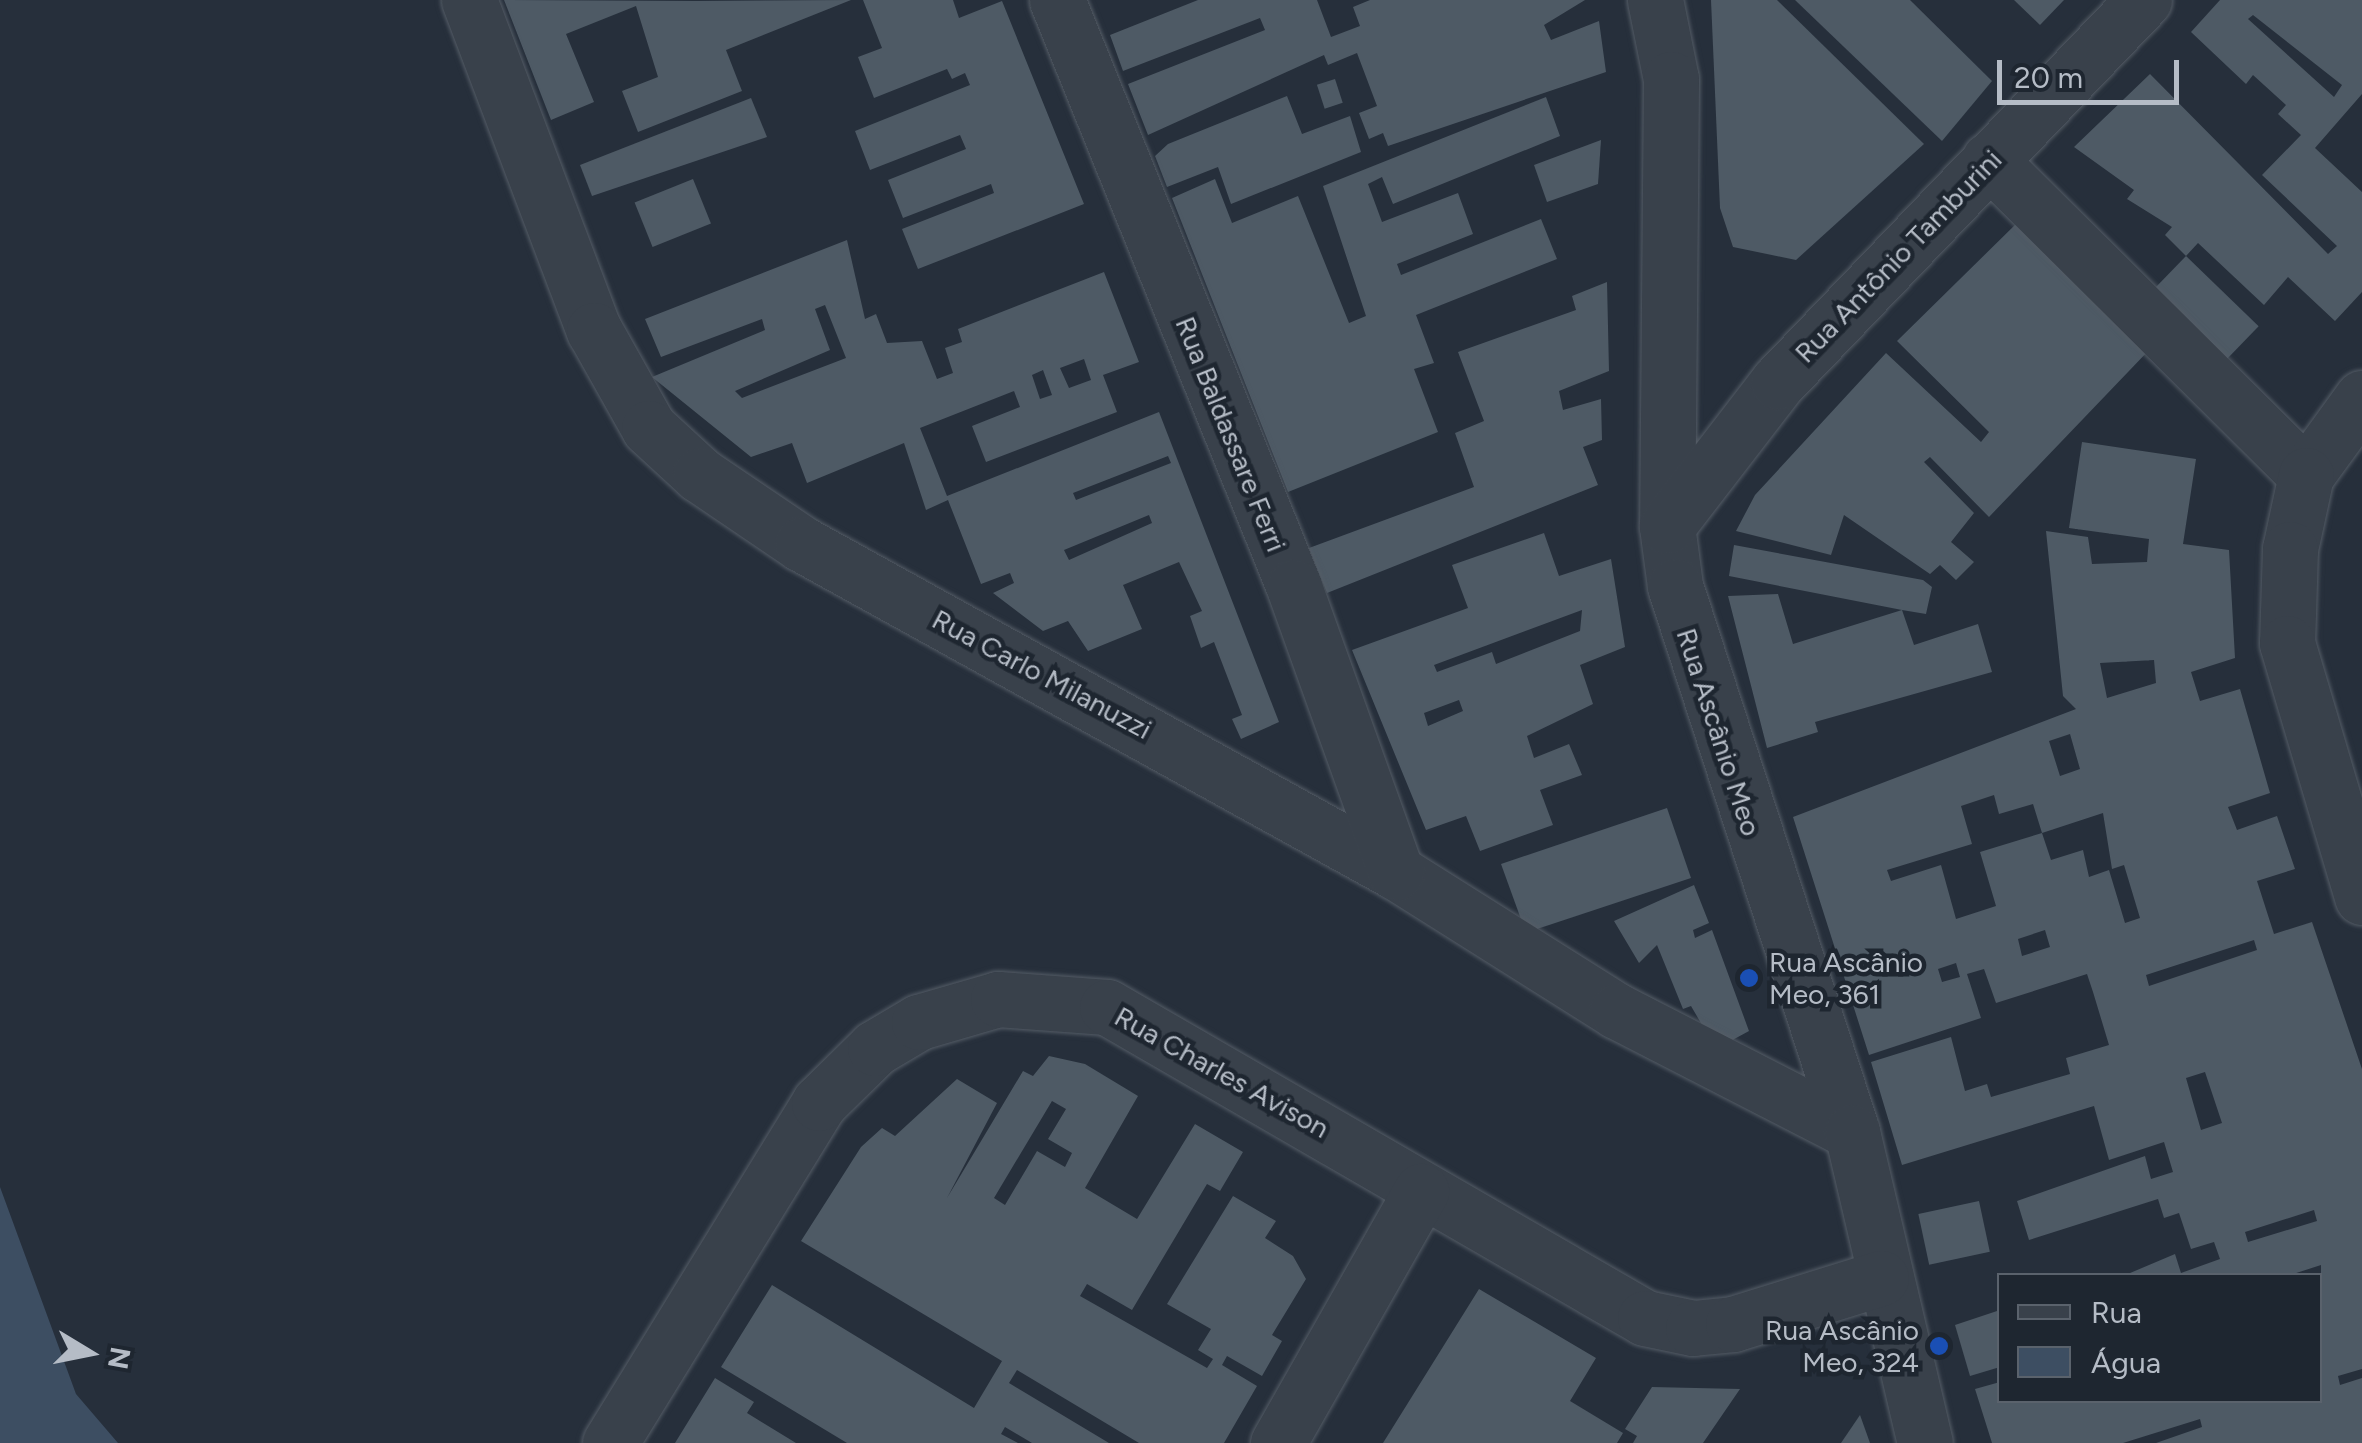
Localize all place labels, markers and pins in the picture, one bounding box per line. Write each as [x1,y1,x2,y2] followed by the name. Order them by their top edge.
[1769,945,1923,1011] place label: Rua Ascânio Meo, 361
[1738,967,1760,989] marker: Rua Ascânio Meo, 361
[1765,1313,1919,1379] place label: Rua Ascânio Meo, 324
[1928,1335,1950,1357] marker: Rua Ascânio Meo, 324

